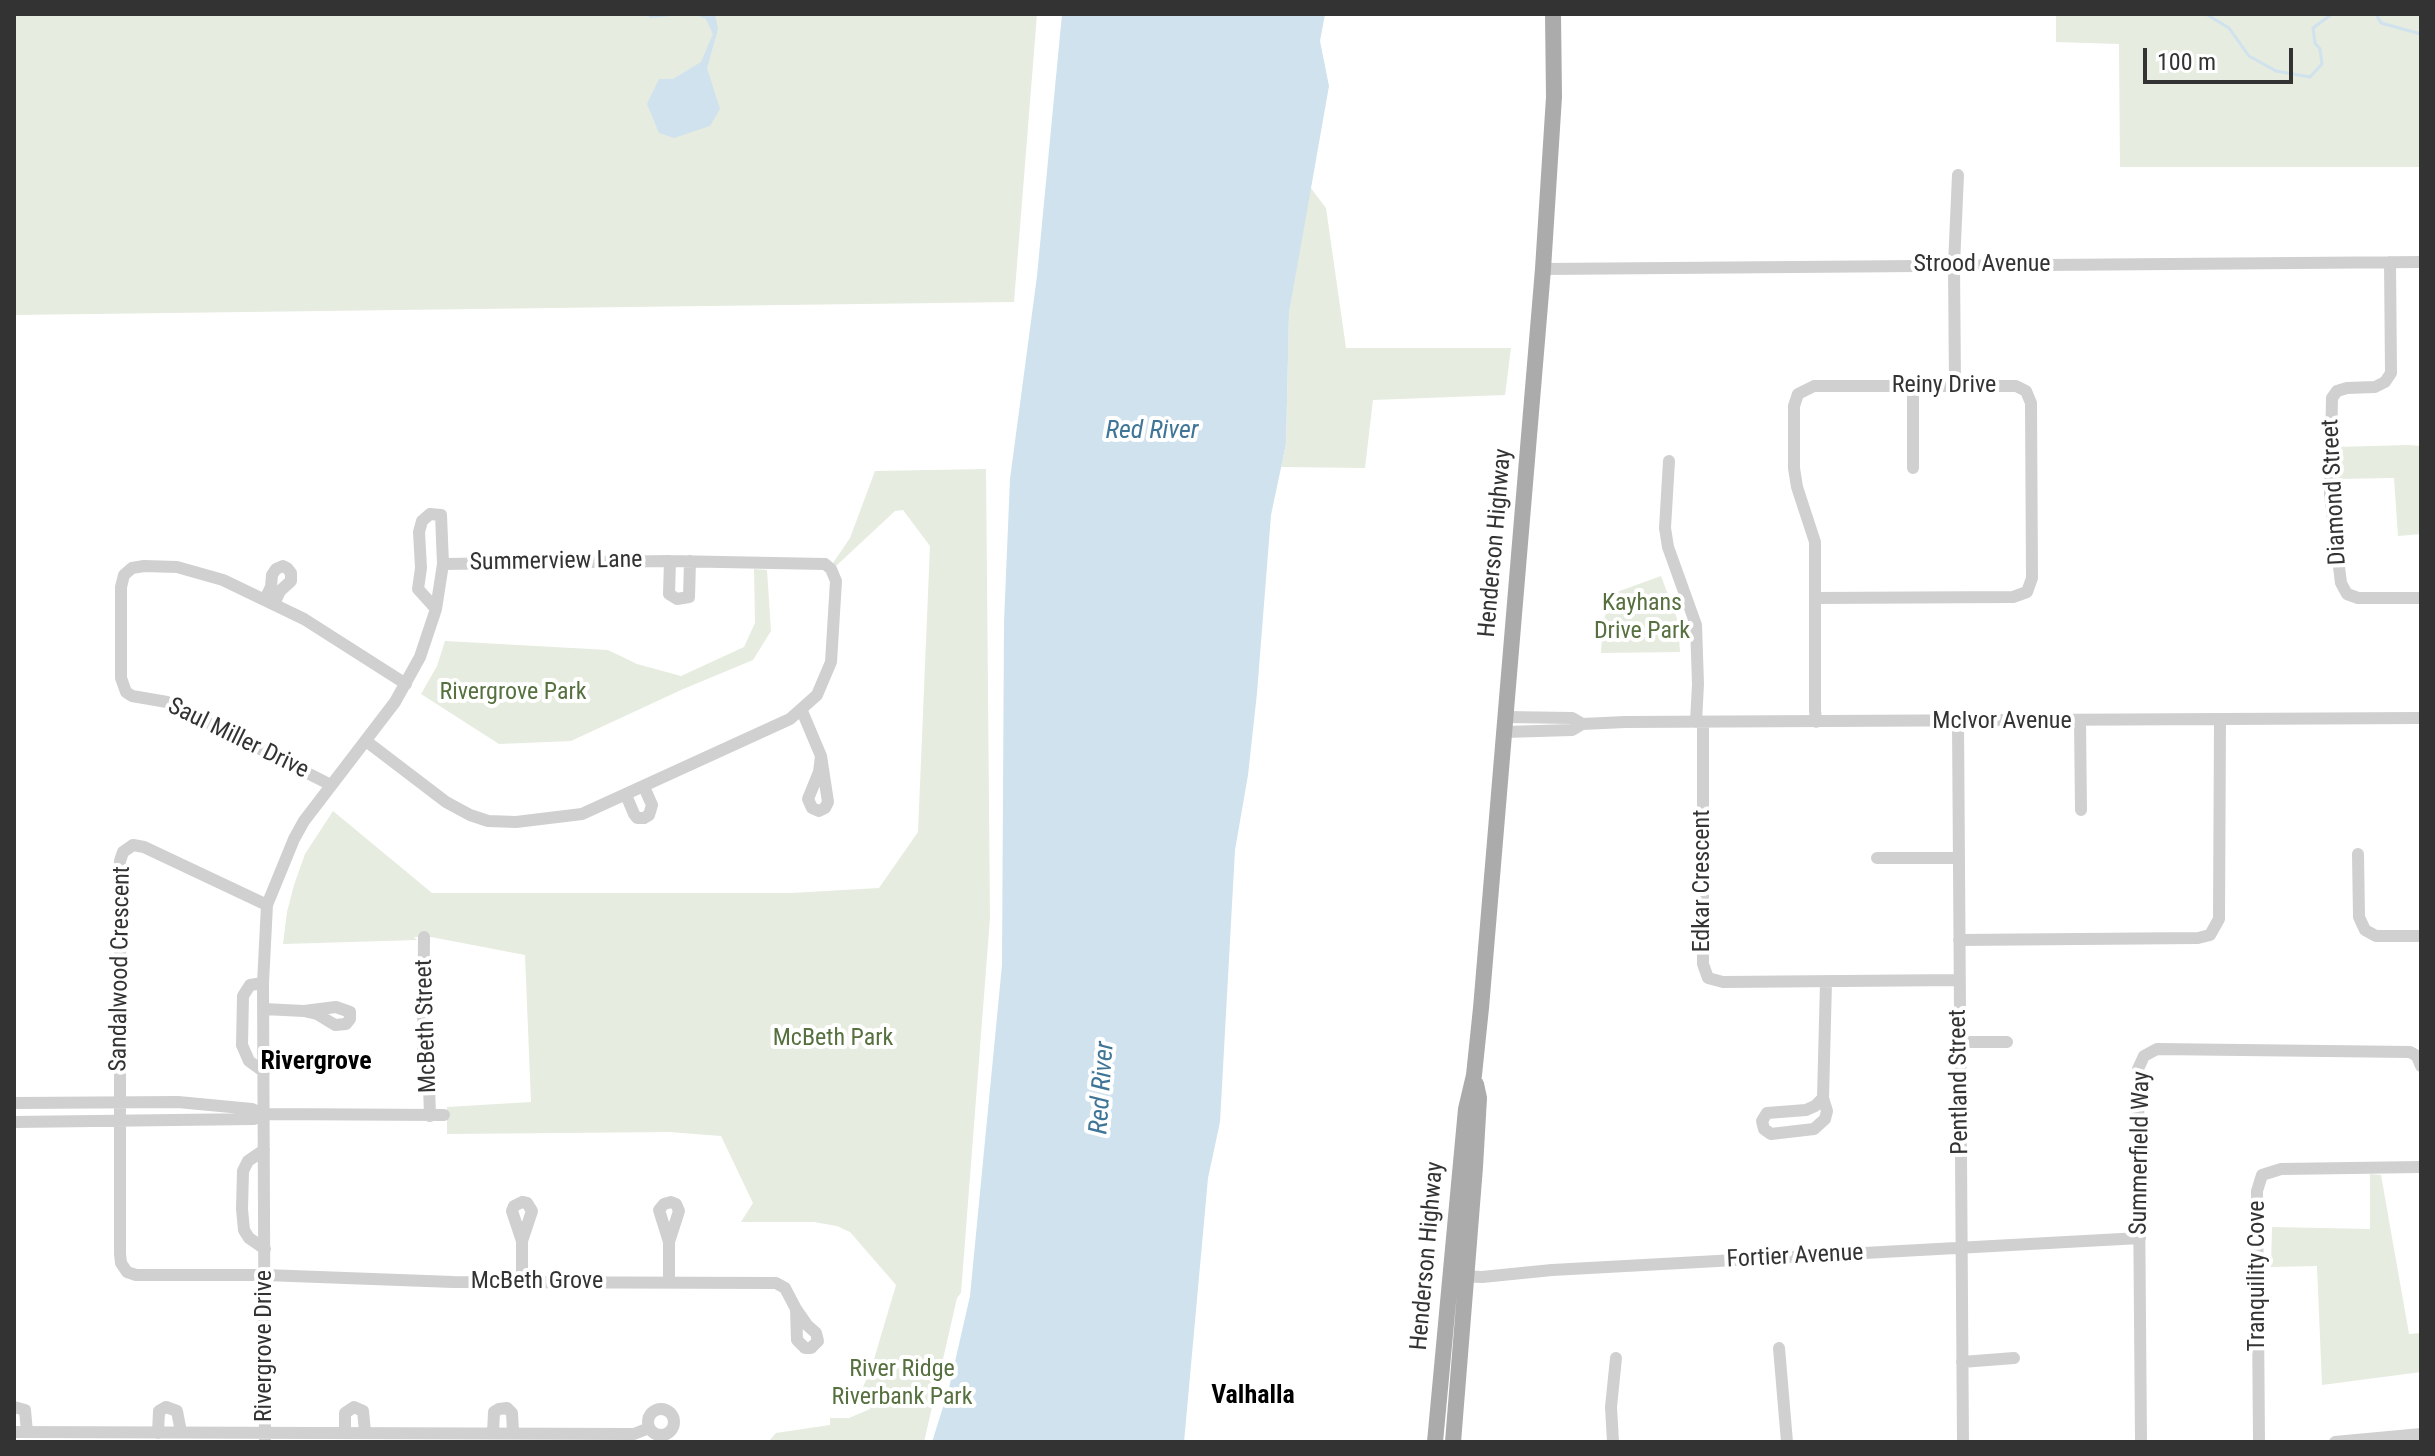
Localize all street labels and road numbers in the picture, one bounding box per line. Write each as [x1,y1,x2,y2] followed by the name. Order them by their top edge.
[1913,251,2051,279] street label: Strood Avenue
[1892,372,1996,400] street label: Reiny Drive
[2317,418,2353,566] street label: Diamond Street
[1473,448,1519,638] street label: Henderson Highway
[469,546,643,578] street label: Summerview Lane
[163,692,313,786] street label: Saul Miller Drive
[1932,708,2072,736] street label: McIvor Avenue
[1689,810,1717,952] street label: Edkar Crescent
[105,866,137,1072] street label: Sandalwood Crescent
[410,959,444,1093] street label: McBeth Street
[1944,1009,1976,1155] street label: Pentland Street
[2125,1071,2157,1235] street label: Summerfield Way
[1405,1161,1451,1351] street label: Henderson Highway
[2244,1200,2272,1352] street label: Tranquility Cove
[1726,1239,1864,1275] street label: Fortier Avenue
[471,1268,603,1296] street label: McBeth Grove
[251,1270,279,1422] street label: Rivergrove Drive

